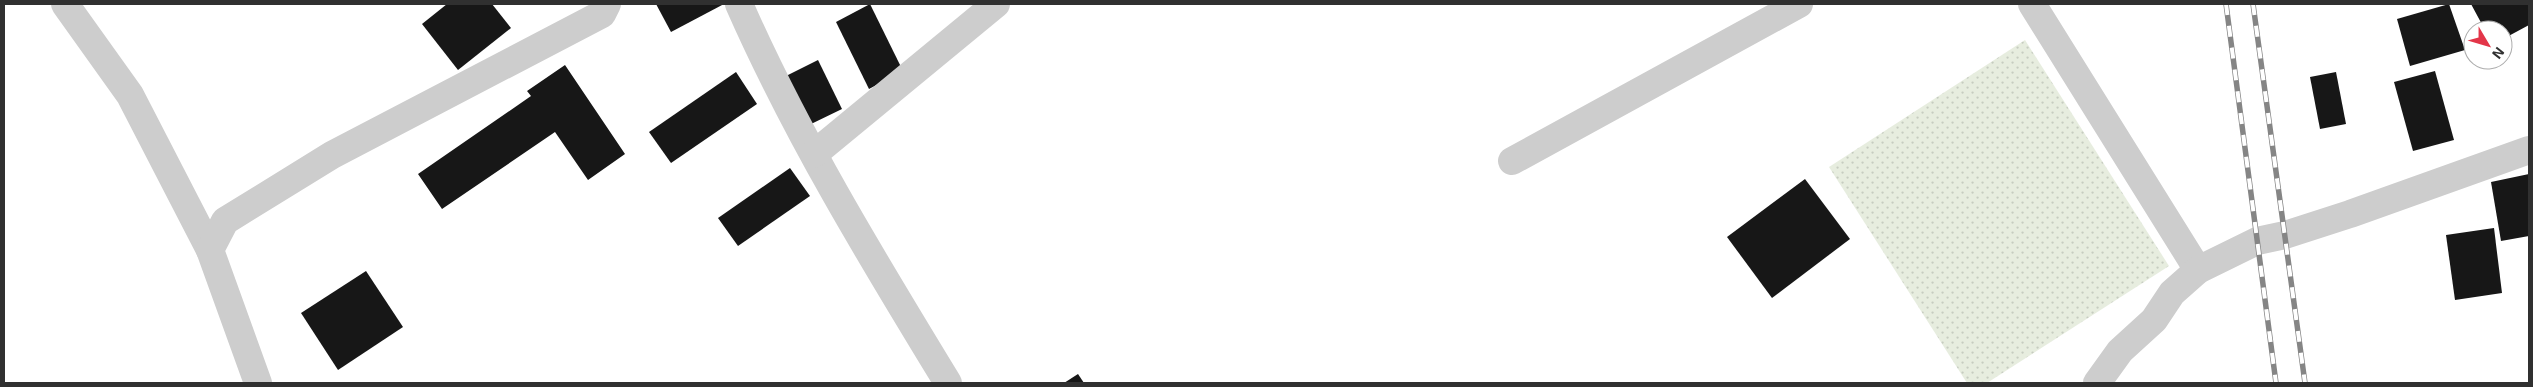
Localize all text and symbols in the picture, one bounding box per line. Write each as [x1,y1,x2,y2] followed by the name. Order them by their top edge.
[2463,20,2513,70] north arrow
[2489,44,2508,63] text: N

